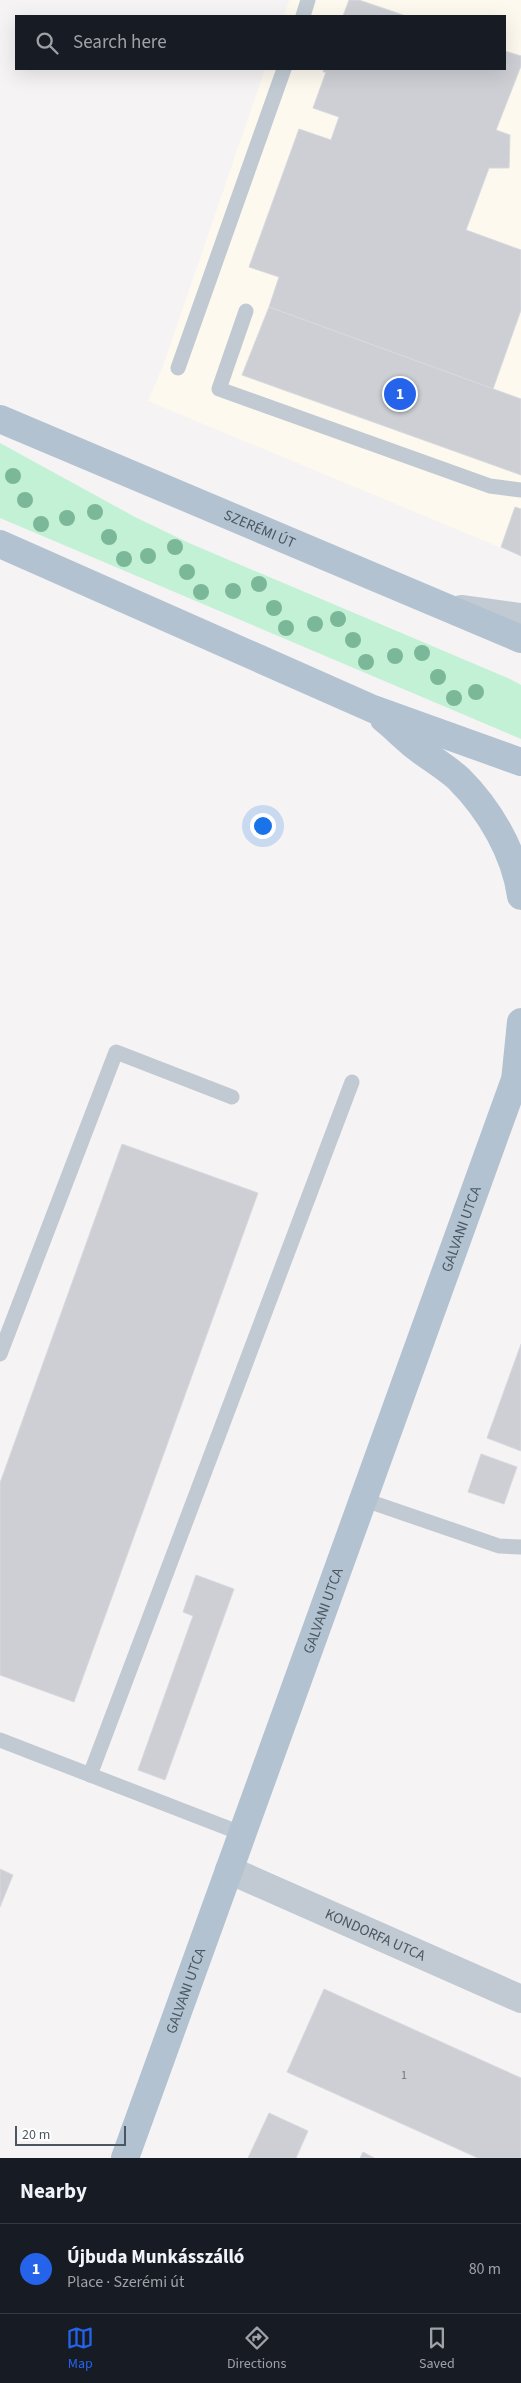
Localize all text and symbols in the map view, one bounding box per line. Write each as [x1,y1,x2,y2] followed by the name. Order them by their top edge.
[15,15,506,70] search box
[33,29,61,57] icon: search
[73,29,167,56] text: Search here
[384,375,416,413] pin: 1
[221,504,299,553] street label: SZERÉMI ÚT
[250,813,276,839] your location
[436,1182,486,1275] street label: GALVANI UTCA
[298,1564,348,1657] street label: GALVANI UTCA
[322,1903,430,1966] street label: KONDORFA UTCA
[160,1944,211,2036] street label: GALVANI UTCA
[401,2067,407,2084] house number: 1
[15,2123,126,2146] scale bar
[22,2125,50,2145] text: 20 m
[20,2176,87,2206] text: Nearby
[67,2244,244,2271] text: Újbuda Munkásszálló
[32,2258,40,2280] text: 1
[469,2258,501,2280] text: 80 m
[67,2271,184,2293] text: Place · Szerémi út
[66,2324,94,2374] tab: Map
[227,2324,286,2374] tab: Directions
[419,2324,455,2374] tab: Saved

